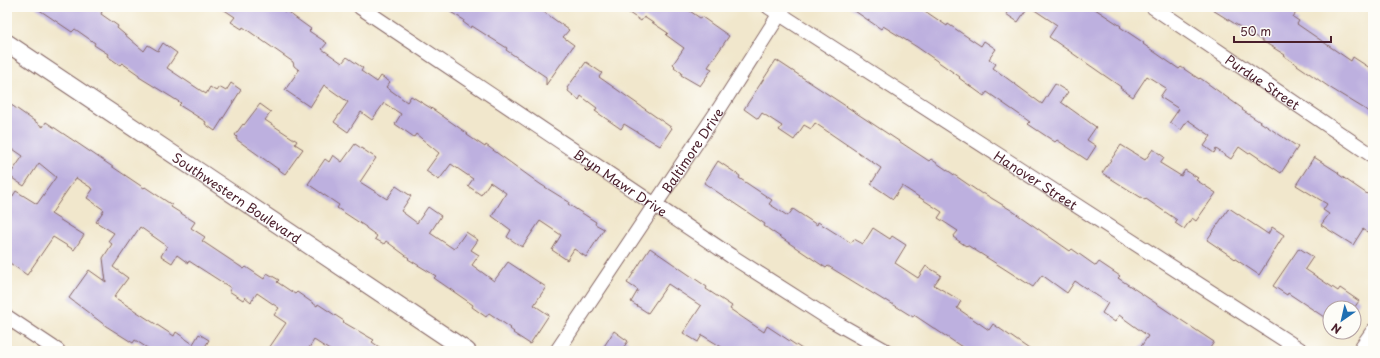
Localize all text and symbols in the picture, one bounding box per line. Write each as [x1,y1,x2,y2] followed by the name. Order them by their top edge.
[1234,18,1331,44] scale bar
[1240,22,1271,40] text: 50 m
[1222,50,1304,114] street label: Purdue Street
[656,104,727,196] street label: Baltimore Drive
[570,144,671,220] street label: Bryn Mawr Drive
[991,145,1082,213] street label: Hanover Street
[169,147,305,247] street label: Southwestern Boulevard
[1322,300,1362,340] north arrow
[1328,319,1344,338] text: N

